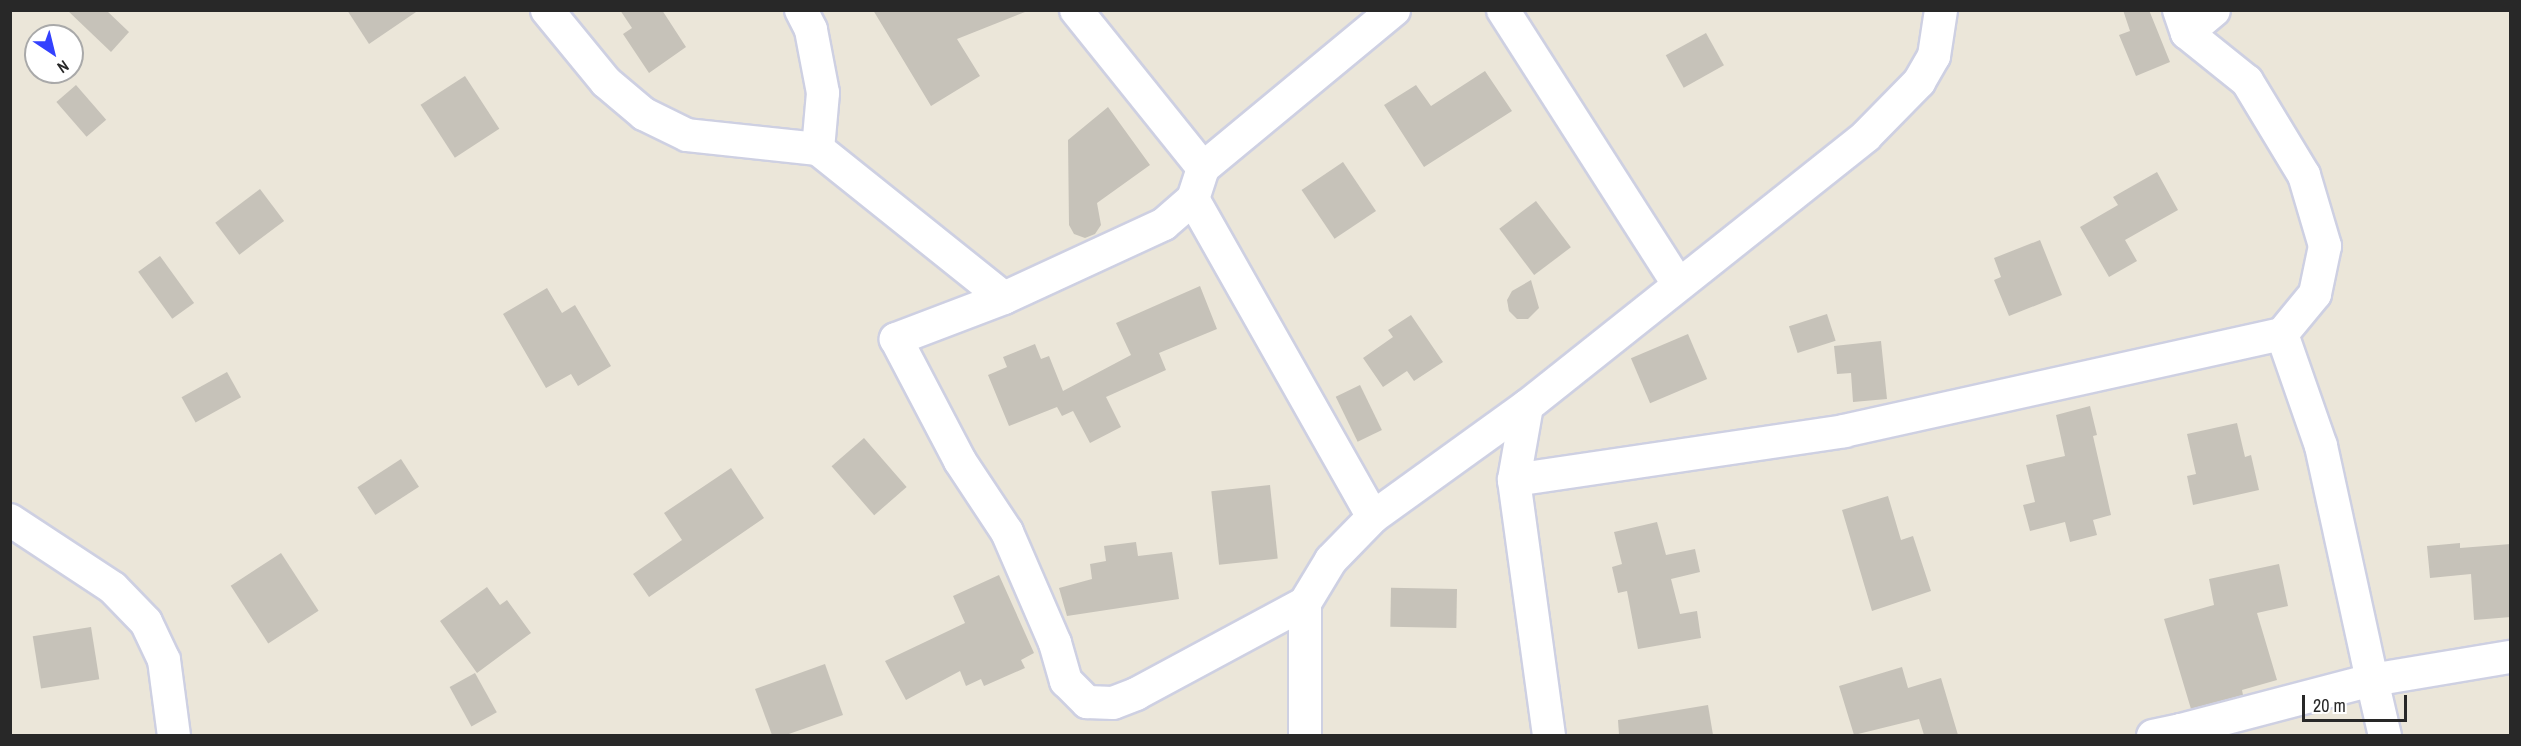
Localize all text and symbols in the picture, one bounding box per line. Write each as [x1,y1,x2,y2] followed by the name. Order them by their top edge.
[24,24,84,84] north arrow
[53,55,73,79] text: N
[2305,683,2410,721] scale bar
[2313,693,2346,718] text: 20 m

